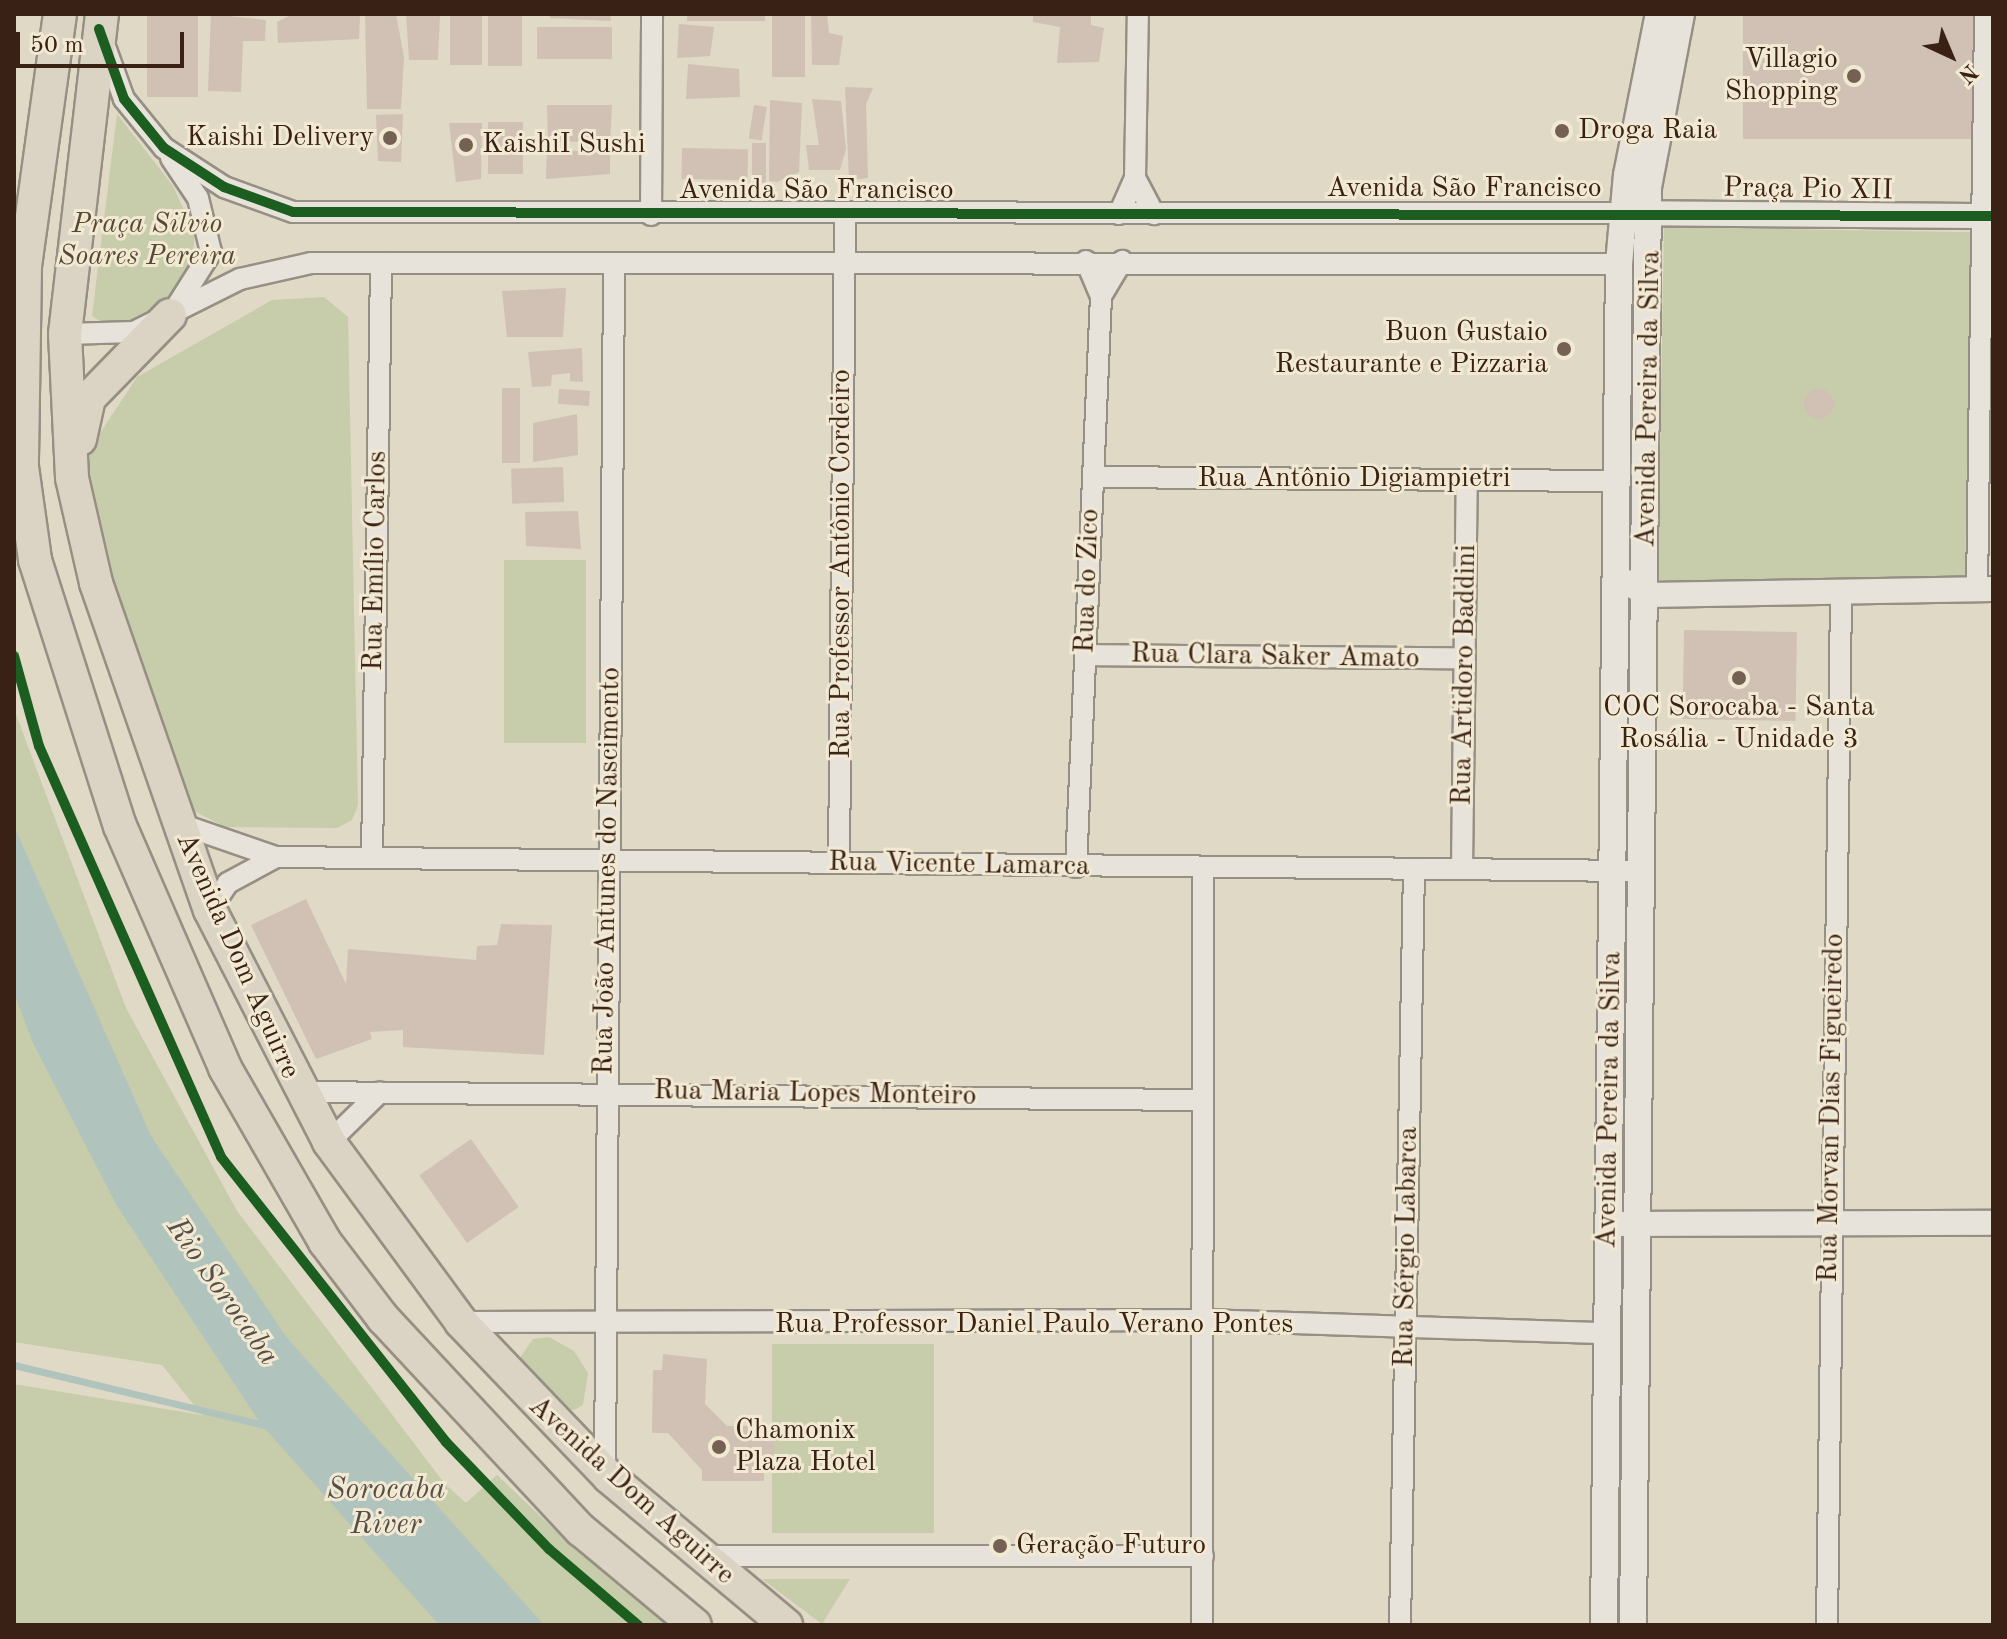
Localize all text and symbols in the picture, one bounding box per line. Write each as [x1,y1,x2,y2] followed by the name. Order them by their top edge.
[20,16,188,66] scale bar
[1911,16,1991,96] north arrow
[30,34,84,58] text: 50 m
[1725,43,1838,109] place label: Villagio Shopping
[1954,60,1981,87] text: N
[1845,67,1863,85] marker: Villagio Shopping
[1578,114,1717,148] place label: Droga Raia
[186,121,374,155] place label: Kaishi Delivery
[1553,122,1571,140] marker: Droga Raia
[482,128,646,162] place label: KaishiI Sushi
[381,129,399,147] marker: Kaishi Delivery
[457,136,475,154] marker: KaishiI Sushi
[1326,172,1602,206] street label: Avenida São Francisco
[1723,172,1893,208] street label: Praça Pio XII
[678,174,954,208] street label: Avenida São Francisco
[58,208,236,274] park label: Praça Silvio Soares Pereira
[1630,250,1668,548] street label: Avenida Pereira da Silva
[1275,316,1548,382] place label: Buon Gustaio Restaurante e Pizzaria
[1555,340,1573,358] marker: Buon Gustaio Restaurante e Pizzaria
[825,369,859,759] street label: Rua Professor Antônio Cordeiro
[357,451,395,671] street label: Rua Emílio Carlos
[1197,462,1511,496] street label: Rua Antônio Digiampietri
[1069,508,1107,654] street label: Rua do Zico
[1446,544,1484,806] street label: Rua Artidoro Baddini
[1130,638,1420,676] street label: Rua Clara Saker Amato
[588,667,628,1075] street label: Rua João Antunes do Nascimento
[1730,669,1748,687] marker: COC Sorocaba - Santa Rosália - Unidade 3
[1603,691,1875,757] place label: COC Sorocaba - Santa Rosália - Unidade 3
[168,828,306,1084] street label: Avenida Dom Aguirre
[828,846,1090,884] street label: Rua Vicente Lamarca
[1812,933,1852,1283] street label: Rua Morvan Dias Figueiredo
[1591,951,1629,1249] street label: Avenida Pereira da Silva
[653,1074,977,1114] street label: Rua Maria Lopes Monteiro
[1388,1126,1426,1368] street label: Rua Sérgio Labarca
[158,1211,286,1373] water label: Rio Sorocaba
[775,1308,1293,1342] street label: Rua Professor Daniel Paulo Verano Pontes
[521,1390,741,1592] street label: Avenida Dom Aguirre
[735,1414,876,1480] place label: Chamonix Plaza Hotel
[710,1438,728,1456] marker: Chamonix Plaza Hotel
[327,1472,445,1542] water label: Sorocaba River
[1016,1529,1206,1563] place label: Geração Futuro
[991,1537,1009,1555] marker: Geração Futuro

